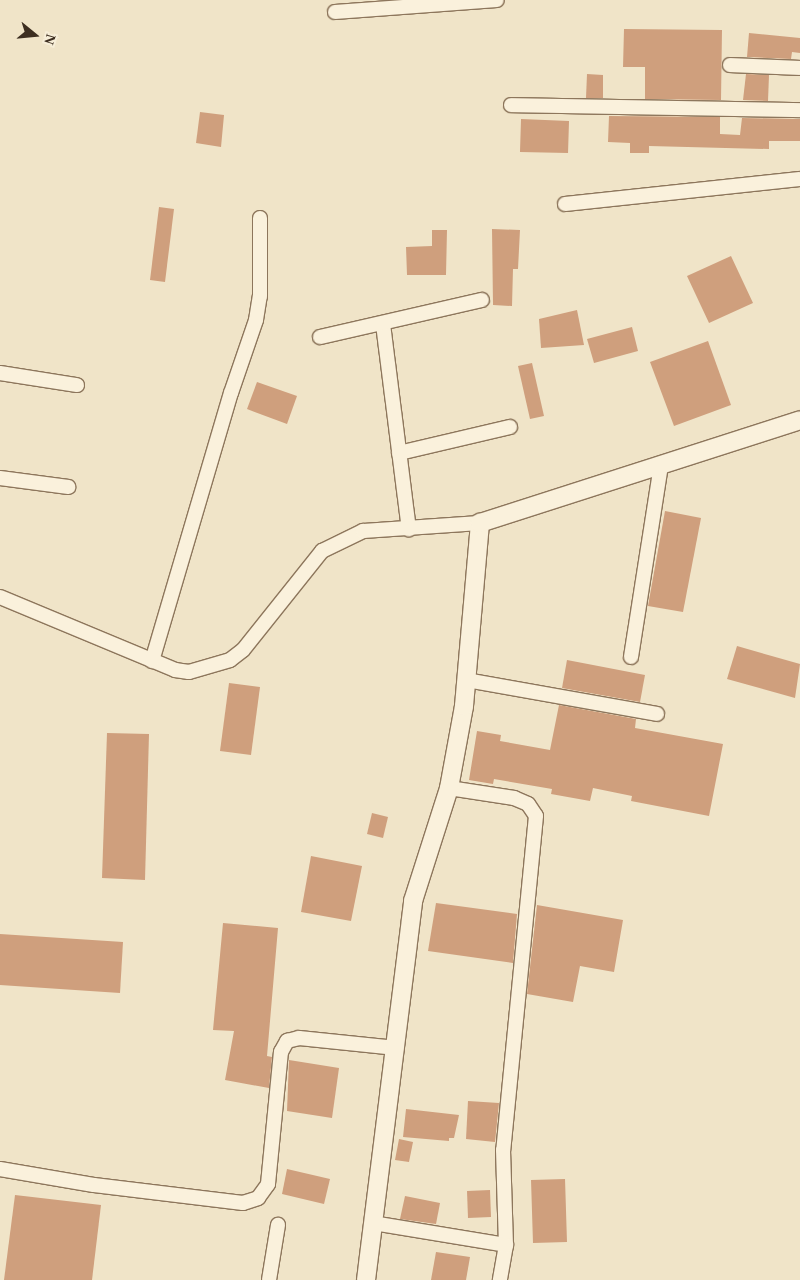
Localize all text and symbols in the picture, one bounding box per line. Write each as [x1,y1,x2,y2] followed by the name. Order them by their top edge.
[10,10,60,60] north arrow
[41,32,58,47] text: N

